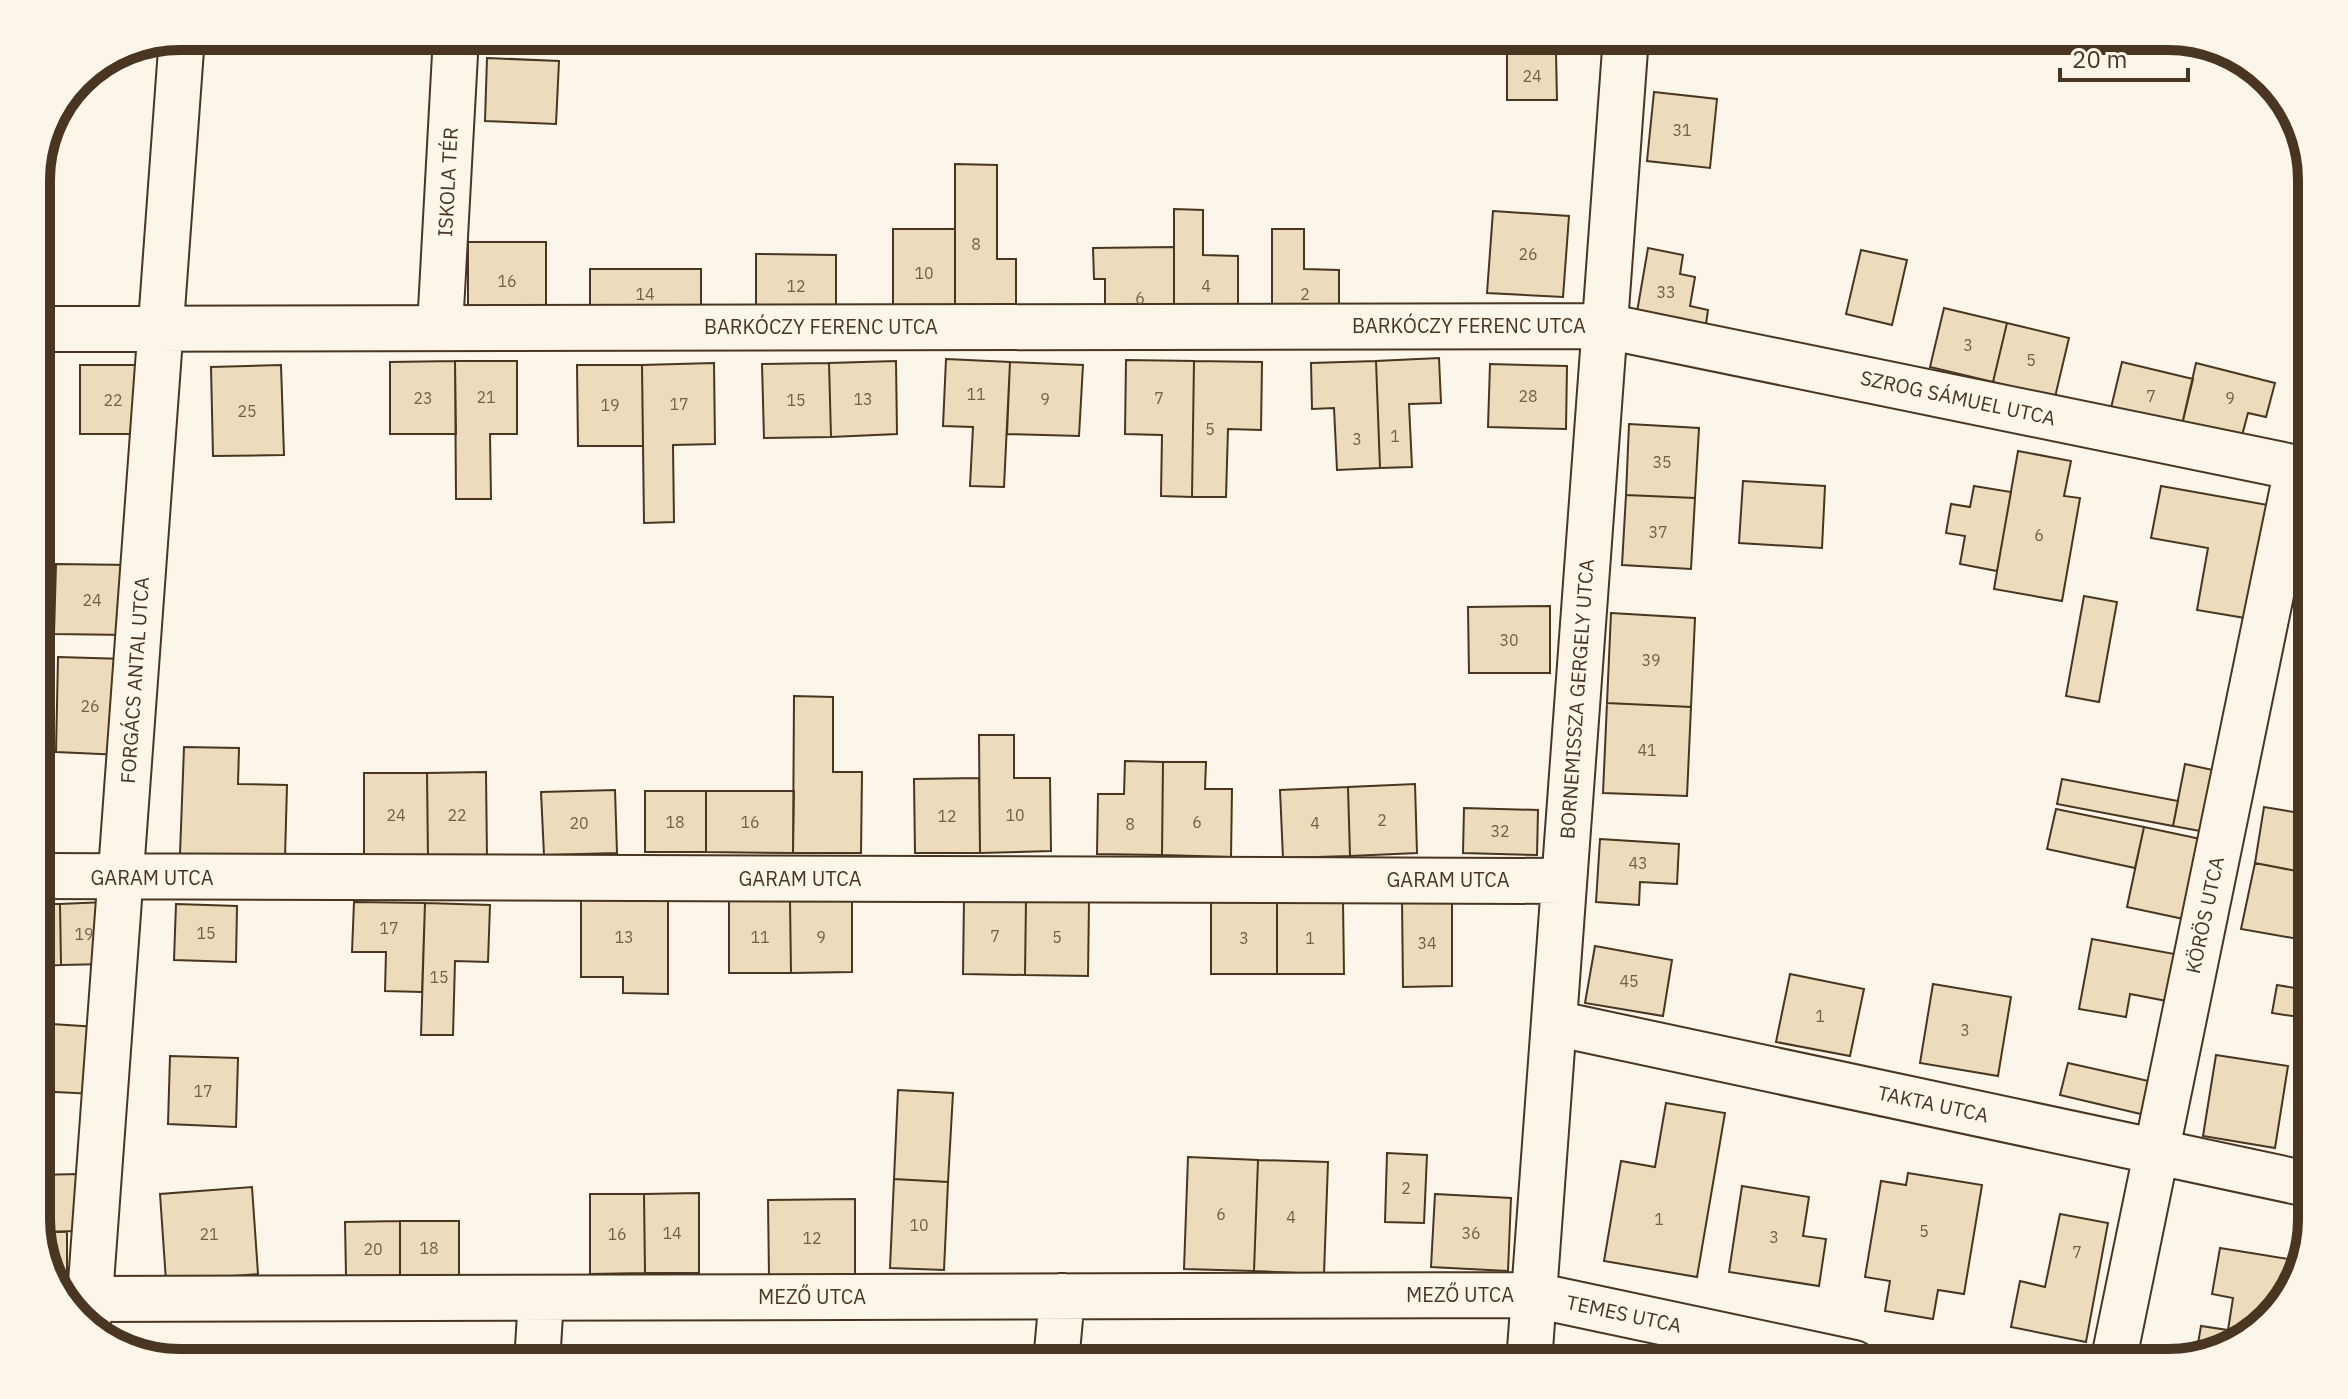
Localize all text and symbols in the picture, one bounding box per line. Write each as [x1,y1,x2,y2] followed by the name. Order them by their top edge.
[2060,32,2188,82] scale bar
[2072,43,2127,75] text: 20 m
[1522,66,1542,86] house number: 24
[1672,120,1692,140] house number: 31
[431,126,464,238] street label: ISKOLA TÉR
[971,234,981,254] house number: 8
[1518,244,1538,264] house number: 26
[914,263,934,283] house number: 10
[497,271,517,291] house number: 16
[786,276,806,296] house number: 12
[1201,276,1211,296] house number: 4
[1656,282,1676,302] house number: 33
[635,284,655,304] house number: 14
[1300,284,1310,304] house number: 2
[1135,288,1145,308] house number: 6
[1352,312,1586,339] street label: BARKÓCZY FERENC UTCA
[704,313,938,340] street label: BARKÓCZY FERENC UTCA
[1963,335,1973,355] house number: 3
[2026,350,2036,370] house number: 5
[1858,364,2058,431] street label: SZROG SÁMUEL UTCA
[966,384,986,404] house number: 11
[1518,386,1538,406] house number: 28
[2146,386,2156,406] house number: 7
[476,387,496,407] house number: 21
[413,388,433,408] house number: 23
[1154,388,1164,408] house number: 7
[2225,388,2235,408] house number: 9
[853,389,873,409] house number: 13
[1040,389,1050,409] house number: 9
[103,390,123,410] house number: 22
[786,390,806,410] house number: 15
[669,394,689,414] house number: 17
[600,395,620,415] house number: 19
[237,401,257,421] house number: 25
[1205,419,1215,439] house number: 5
[1390,426,1400,446] house number: 1
[1352,429,1362,449] house number: 3
[1652,452,1672,472] house number: 35
[1648,522,1668,542] house number: 37
[2034,525,2044,545] house number: 6
[1553,558,1600,840] street label: BORNEMISSZA GERGELY UTCA
[114,575,155,784] street label: FORGÁCS ANTAL UTCA
[82,590,102,610] house number: 24
[1499,630,1519,650] house number: 30
[1641,650,1661,670] house number: 39
[80,696,100,716] house number: 26
[1637,740,1657,760] house number: 41
[386,805,406,825] house number: 24
[447,805,467,825] house number: 22
[1005,805,1025,825] house number: 10
[937,806,957,826] house number: 12
[1377,810,1387,830] house number: 2
[665,812,685,832] house number: 18
[740,812,760,832] house number: 16
[1192,812,1202,832] house number: 6
[569,813,589,833] house number: 20
[1310,813,1320,833] house number: 4
[1125,814,1135,834] house number: 8
[1490,821,1510,841] house number: 32
[1628,853,1648,873] house number: 43
[2179,854,2230,976] street label: KÖRÖS UTCA
[90,864,214,891] street label: GARAM UTCA
[738,865,862,892] street label: GARAM UTCA
[1386,866,1510,893] street label: GARAM UTCA
[379,918,399,938] house number: 17
[196,923,216,943] house number: 15
[74,924,94,944] house number: 19
[990,926,1000,946] house number: 7
[614,927,634,947] house number: 13
[750,927,770,947] house number: 11
[816,927,826,947] house number: 9
[1052,927,1062,947] house number: 5
[1239,928,1249,948] house number: 3
[1305,928,1315,948] house number: 1
[1417,933,1437,953] house number: 34
[429,967,449,987] house number: 15
[1619,971,1639,991] house number: 45
[1815,1006,1825,1026] house number: 1
[1960,1020,1970,1040] house number: 3
[1875,1079,1991,1128] street label: TAKTA UTCA
[193,1081,213,1101] house number: 17
[1401,1178,1411,1198] house number: 2
[1216,1204,1226,1224] house number: 6
[1286,1207,1296,1227] house number: 4
[1654,1209,1664,1229] house number: 1
[909,1215,929,1235] house number: 10
[1919,1221,1929,1241] house number: 5
[662,1223,682,1243] house number: 14
[1461,1223,1481,1243] house number: 36
[199,1224,219,1244] house number: 21
[607,1224,627,1244] house number: 16
[1769,1227,1779,1247] house number: 3
[802,1228,822,1248] house number: 12
[419,1238,439,1258] house number: 18
[363,1239,383,1259] house number: 20
[2072,1242,2082,1262] house number: 7
[1406,1281,1514,1308] street label: MEZŐ UTCA
[758,1283,866,1310] street label: MEZŐ UTCA
[1564,1288,1684,1339] street label: TEMES UTCA

